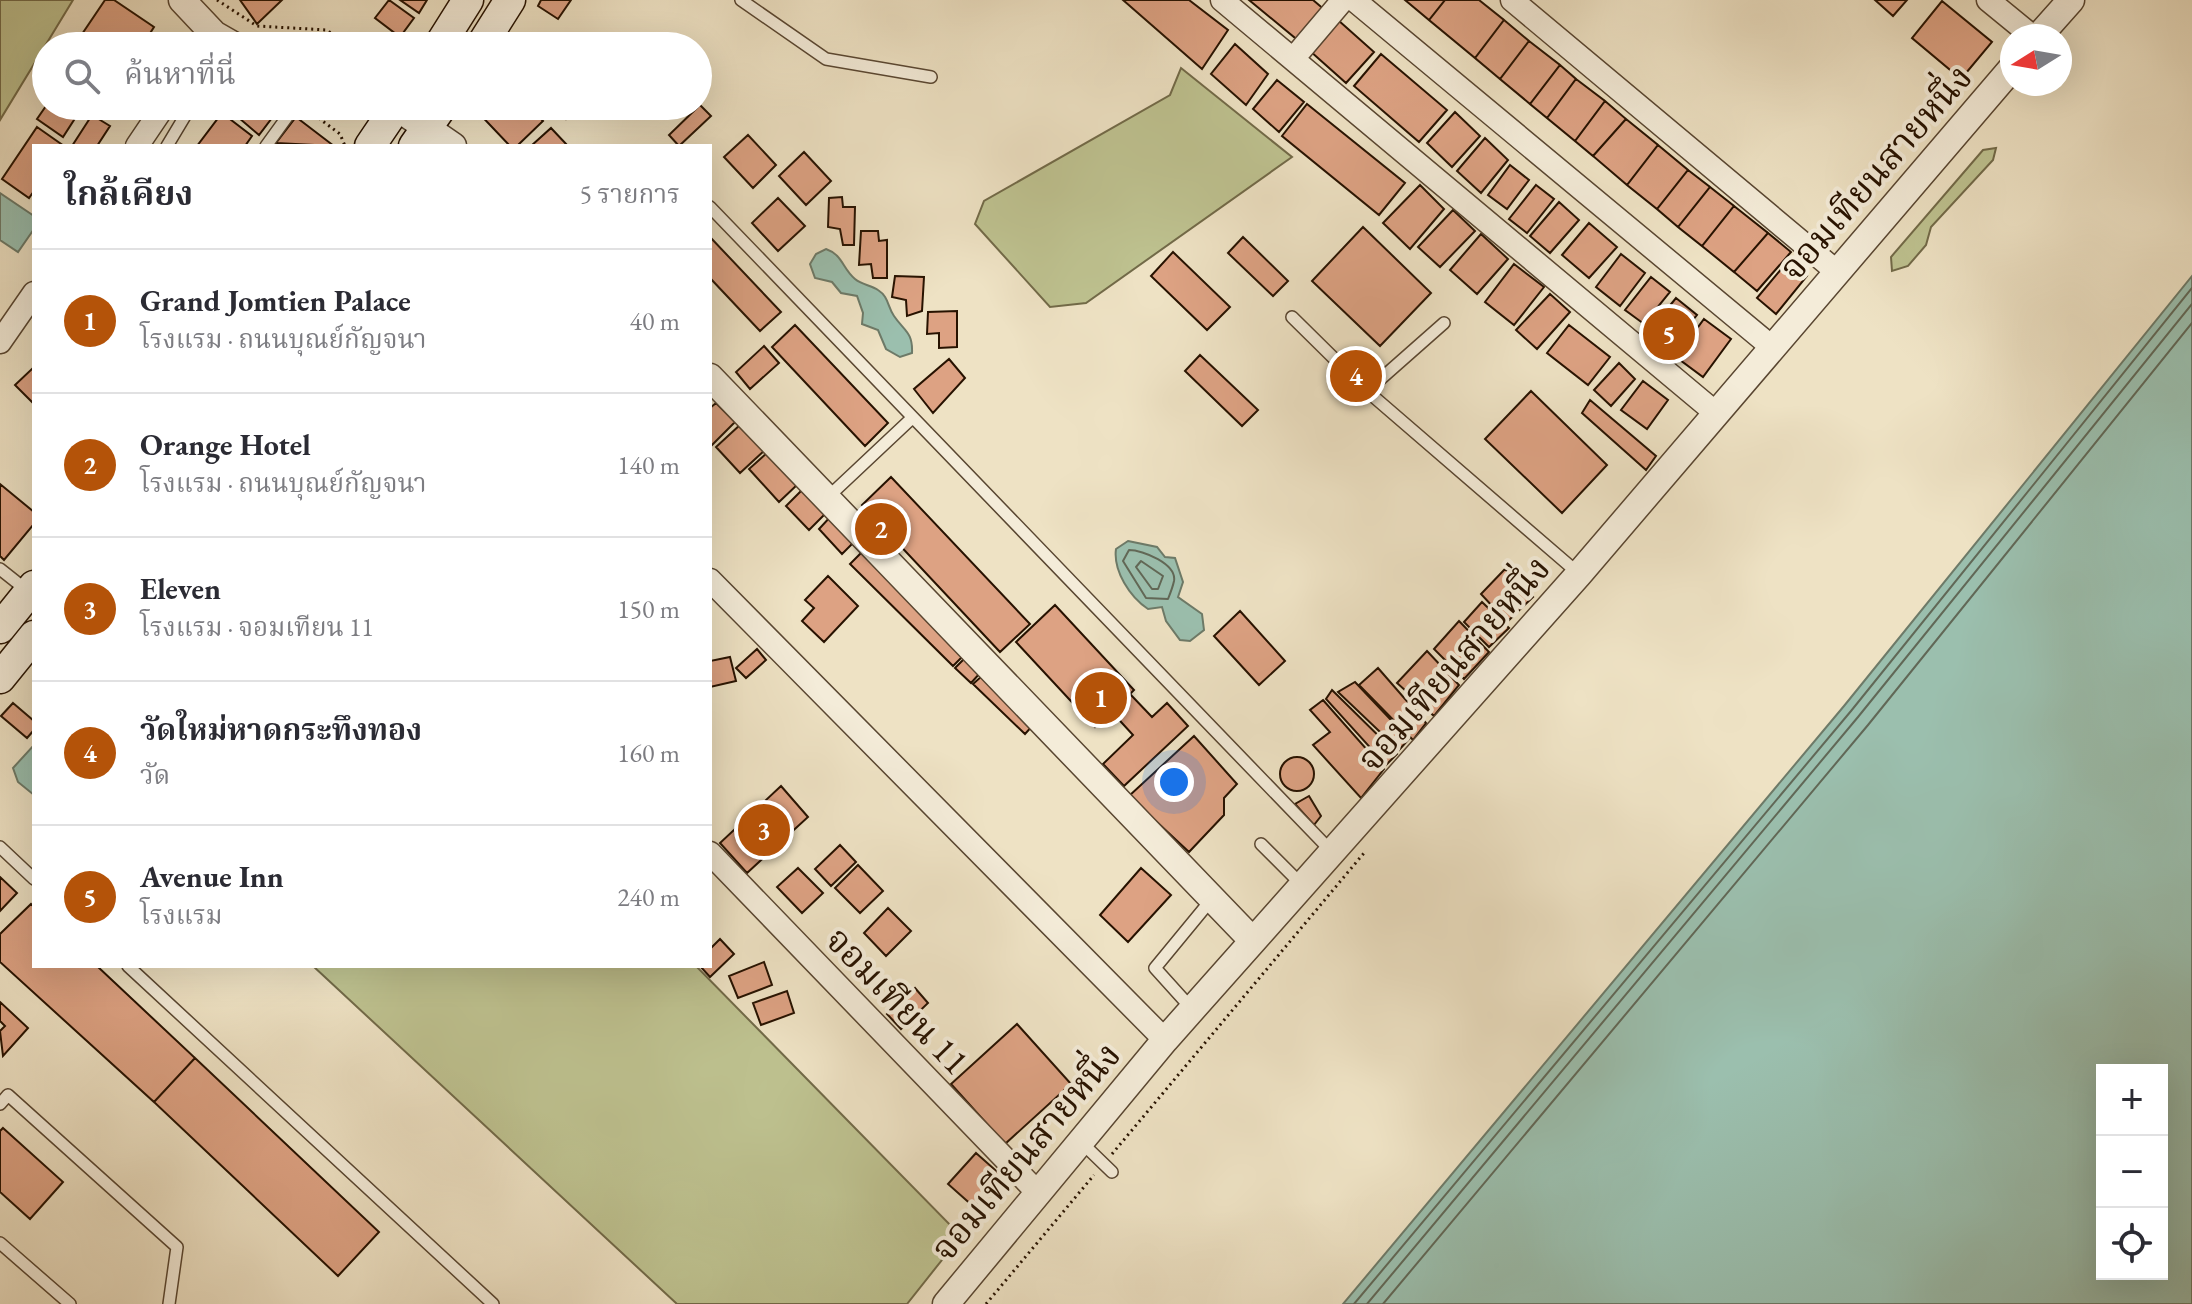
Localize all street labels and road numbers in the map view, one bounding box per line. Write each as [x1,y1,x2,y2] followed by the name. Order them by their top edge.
[1766,52,1982,290] street label: จอมเทียนสายหนึ่ง
[1344,543,1560,781] street label: จอมเทียนสายหนึ่ง
[816,916,980,1084] street label: จอมเทียน 11
[918,1030,1131,1270] street label: จอมเทียนสายหนึ่ง

